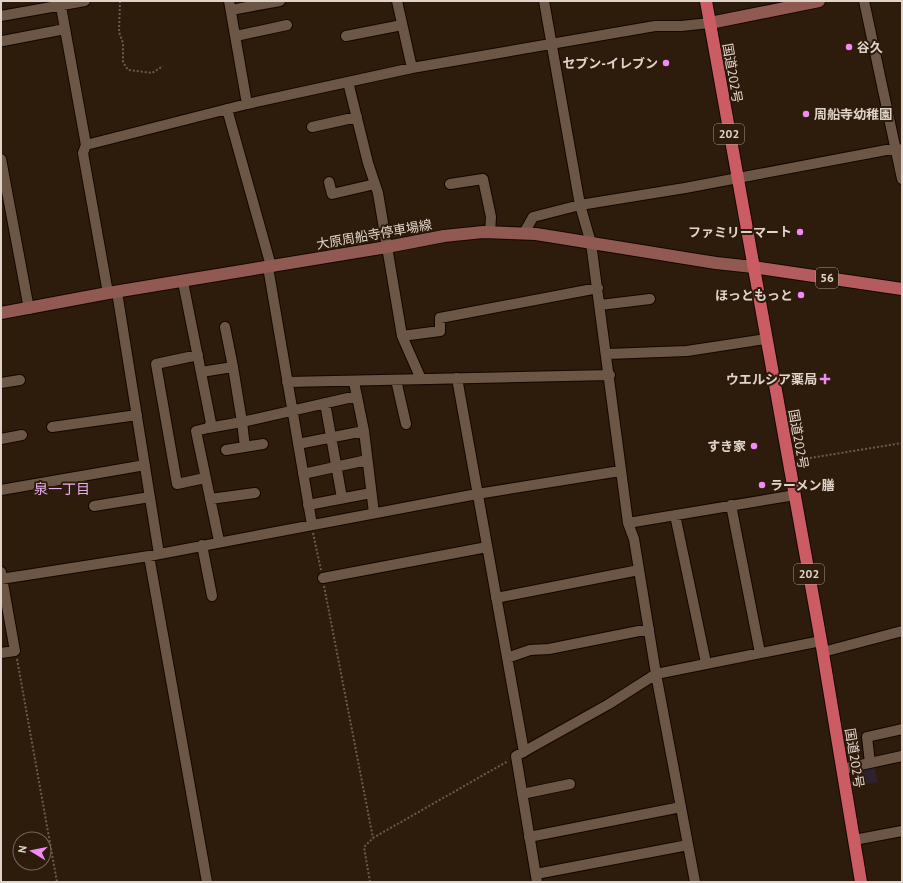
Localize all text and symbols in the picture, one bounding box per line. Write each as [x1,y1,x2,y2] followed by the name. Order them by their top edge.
[857,39,883,56] place label: 谷久
[719,42,746,104] street label: 国道202号
[844,42,854,52] marker: 谷久
[562,55,658,72] place label: セブン-イレブン
[661,58,671,68] marker: セブン-イレブン
[814,106,892,123] place label: 周船寺幼稚園
[801,109,811,119] marker: 周船寺幼稚園
[714,124,744,144] road number: 202
[315,216,433,253] street label: 大原周船寺停車場線
[688,224,792,241] place label: ファミリーマート
[795,227,805,237] marker: ファミリーマート
[816,268,838,288] road number: 56
[715,287,793,304] place label: ほっともっと
[796,290,806,300] marker: ほっともっと
[726,371,817,388] place label: ウエルシア薬局
[820,374,830,384] marker: ウエルシア薬局
[785,408,812,470] street label: 国道202号
[707,438,746,455] place label: すき家
[749,441,759,451] marker: すき家
[770,477,834,494] place label: ラーメン膳
[34,480,90,498] district label: 泉一丁目
[757,480,767,490] marker: ラーメン膳
[794,564,824,584] road number: 202
[841,727,868,789] street label: 国道202号
[12,831,52,871] north arrow
[15,844,30,854] text: N

